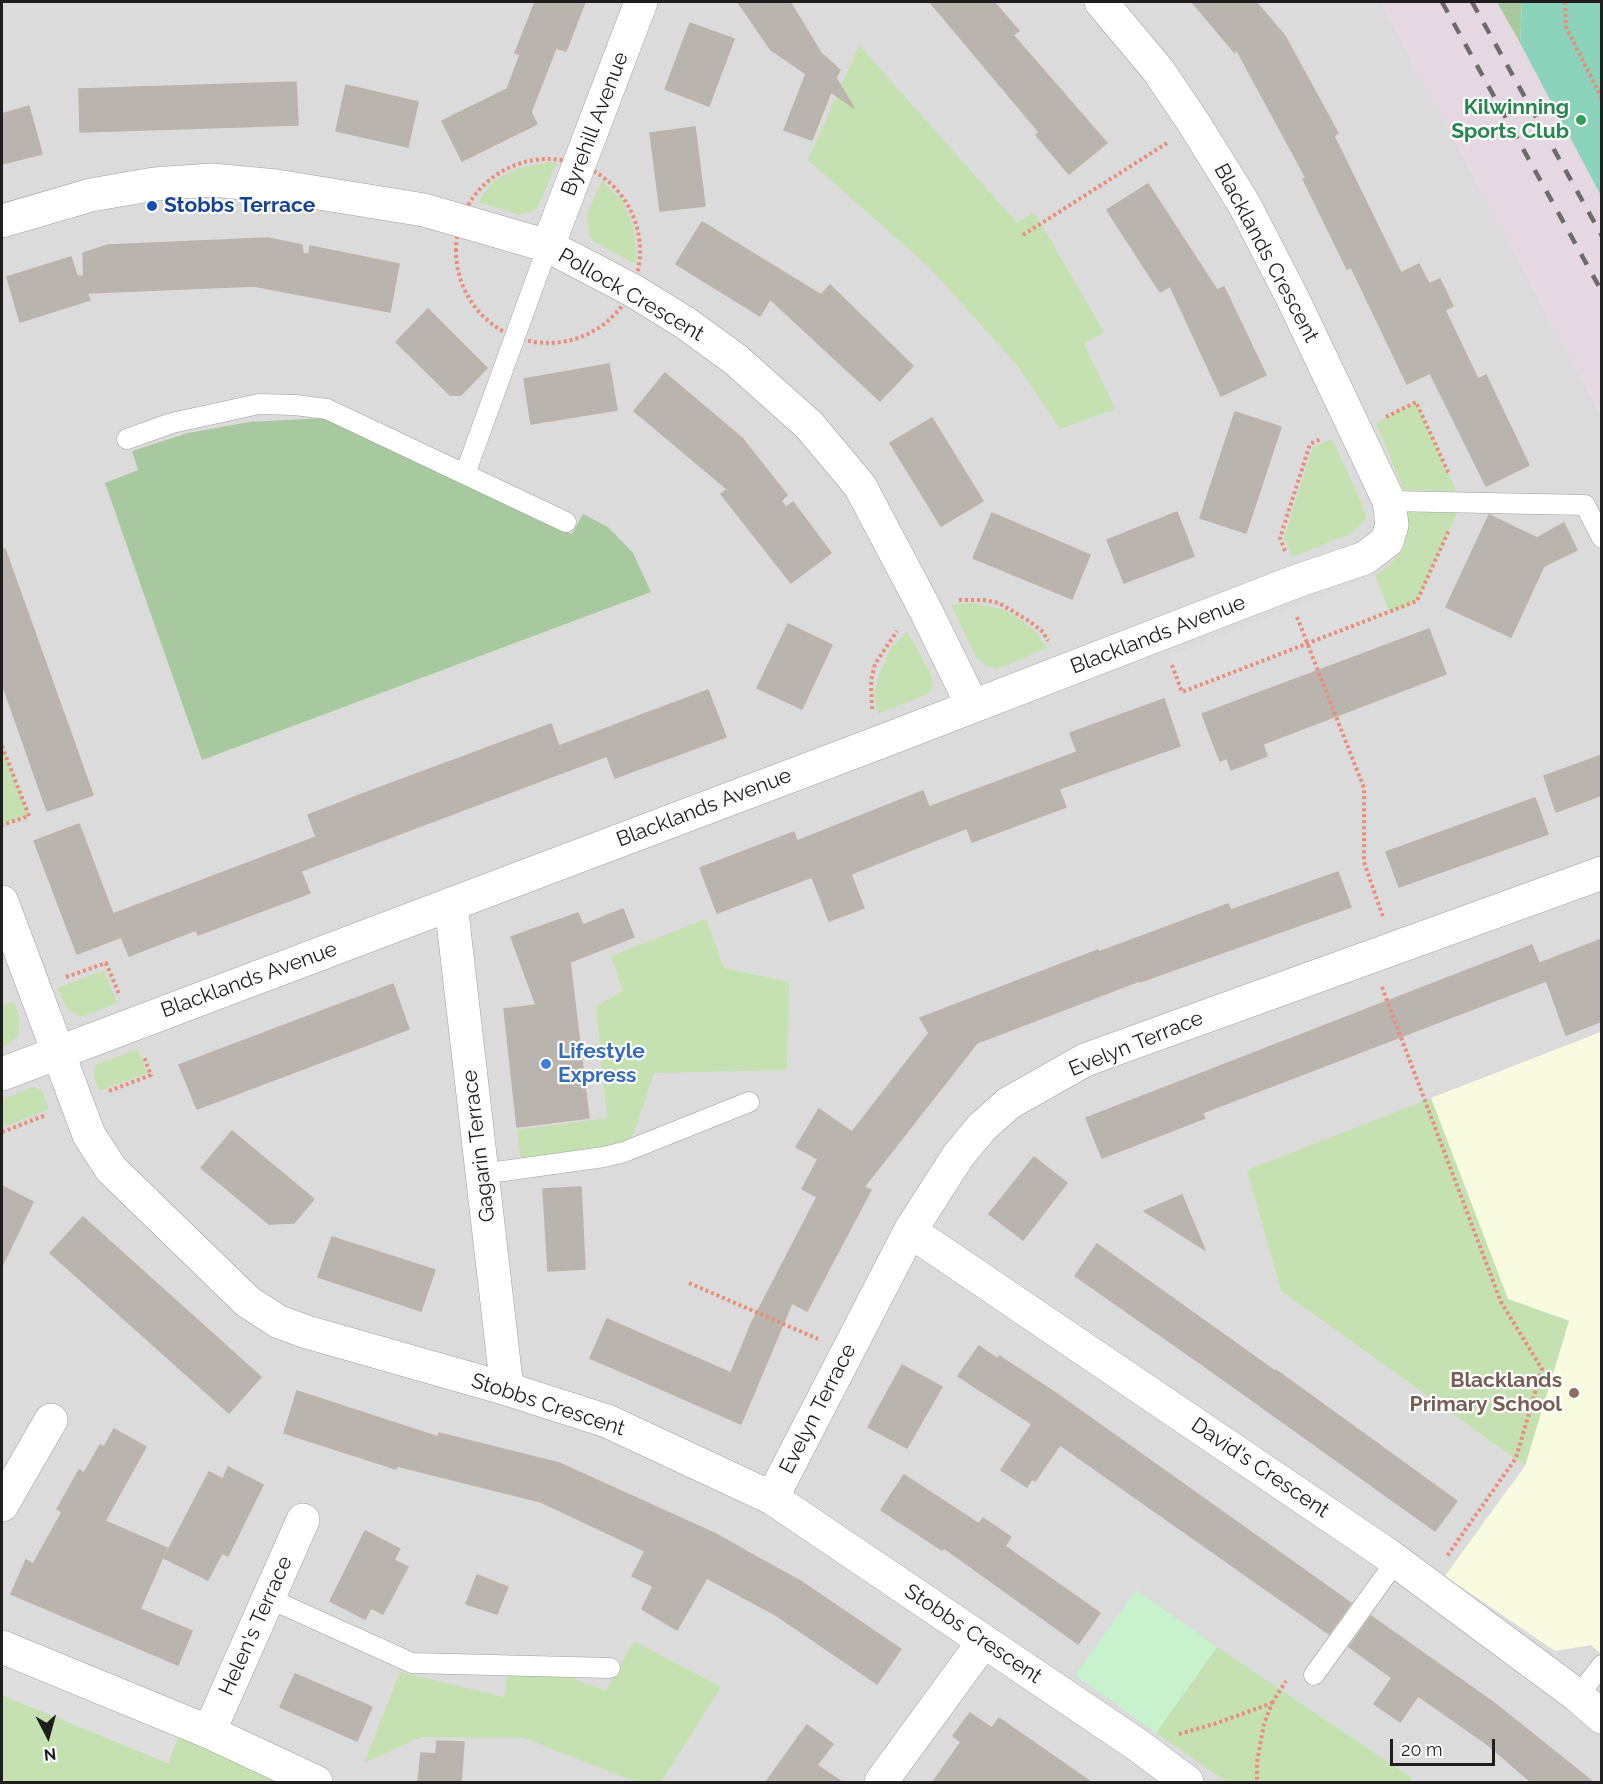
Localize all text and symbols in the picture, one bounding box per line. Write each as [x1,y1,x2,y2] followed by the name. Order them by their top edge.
[556,49,634,199] street label: Byrehill Avenue
[1451,95,1569,145] place label: Kilwinning Sports Club
[1574,113,1588,127] marker: Kilwinning Sports Club
[1208,159,1324,347] street label: Blacklands Crescent
[164,193,315,219] place label: Stobbs Terrace
[145,199,159,213] marker: Stobbs Terrace
[554,243,708,347] street label: Pollock Crescent
[1067,590,1249,680] street label: Blacklands Avenue
[613,763,795,853] street label: Blacklands Avenue
[158,936,340,1024] street label: Blacklands Avenue
[1065,1006,1207,1082] street label: Evelyn Terrace
[558,1039,645,1089] place label: Lifestyle Express
[539,1057,553,1071] marker: Lifestyle Express
[457,1068,501,1224] street label: Gagarin Terrace
[774,1340,862,1478] street label: Evelyn Terrace
[468,1368,628,1442] street label: Stobbs Crescent
[1410,1368,1562,1418] place label: Blacklands Primary School
[1567,1386,1581,1400] marker: Blacklands Primary School
[1186,1412,1334,1524] street label: David's Crescent
[214,1552,298,1700] street label: Helen's Terrace
[900,1579,1046,1689] street label: Stobbs Crescent
[18,1706,78,1766] north arrow
[1393,1727,1498,1765] scale bar
[1401,1739,1443,1760] text: 20 m
[43,1744,57,1764] text: N

